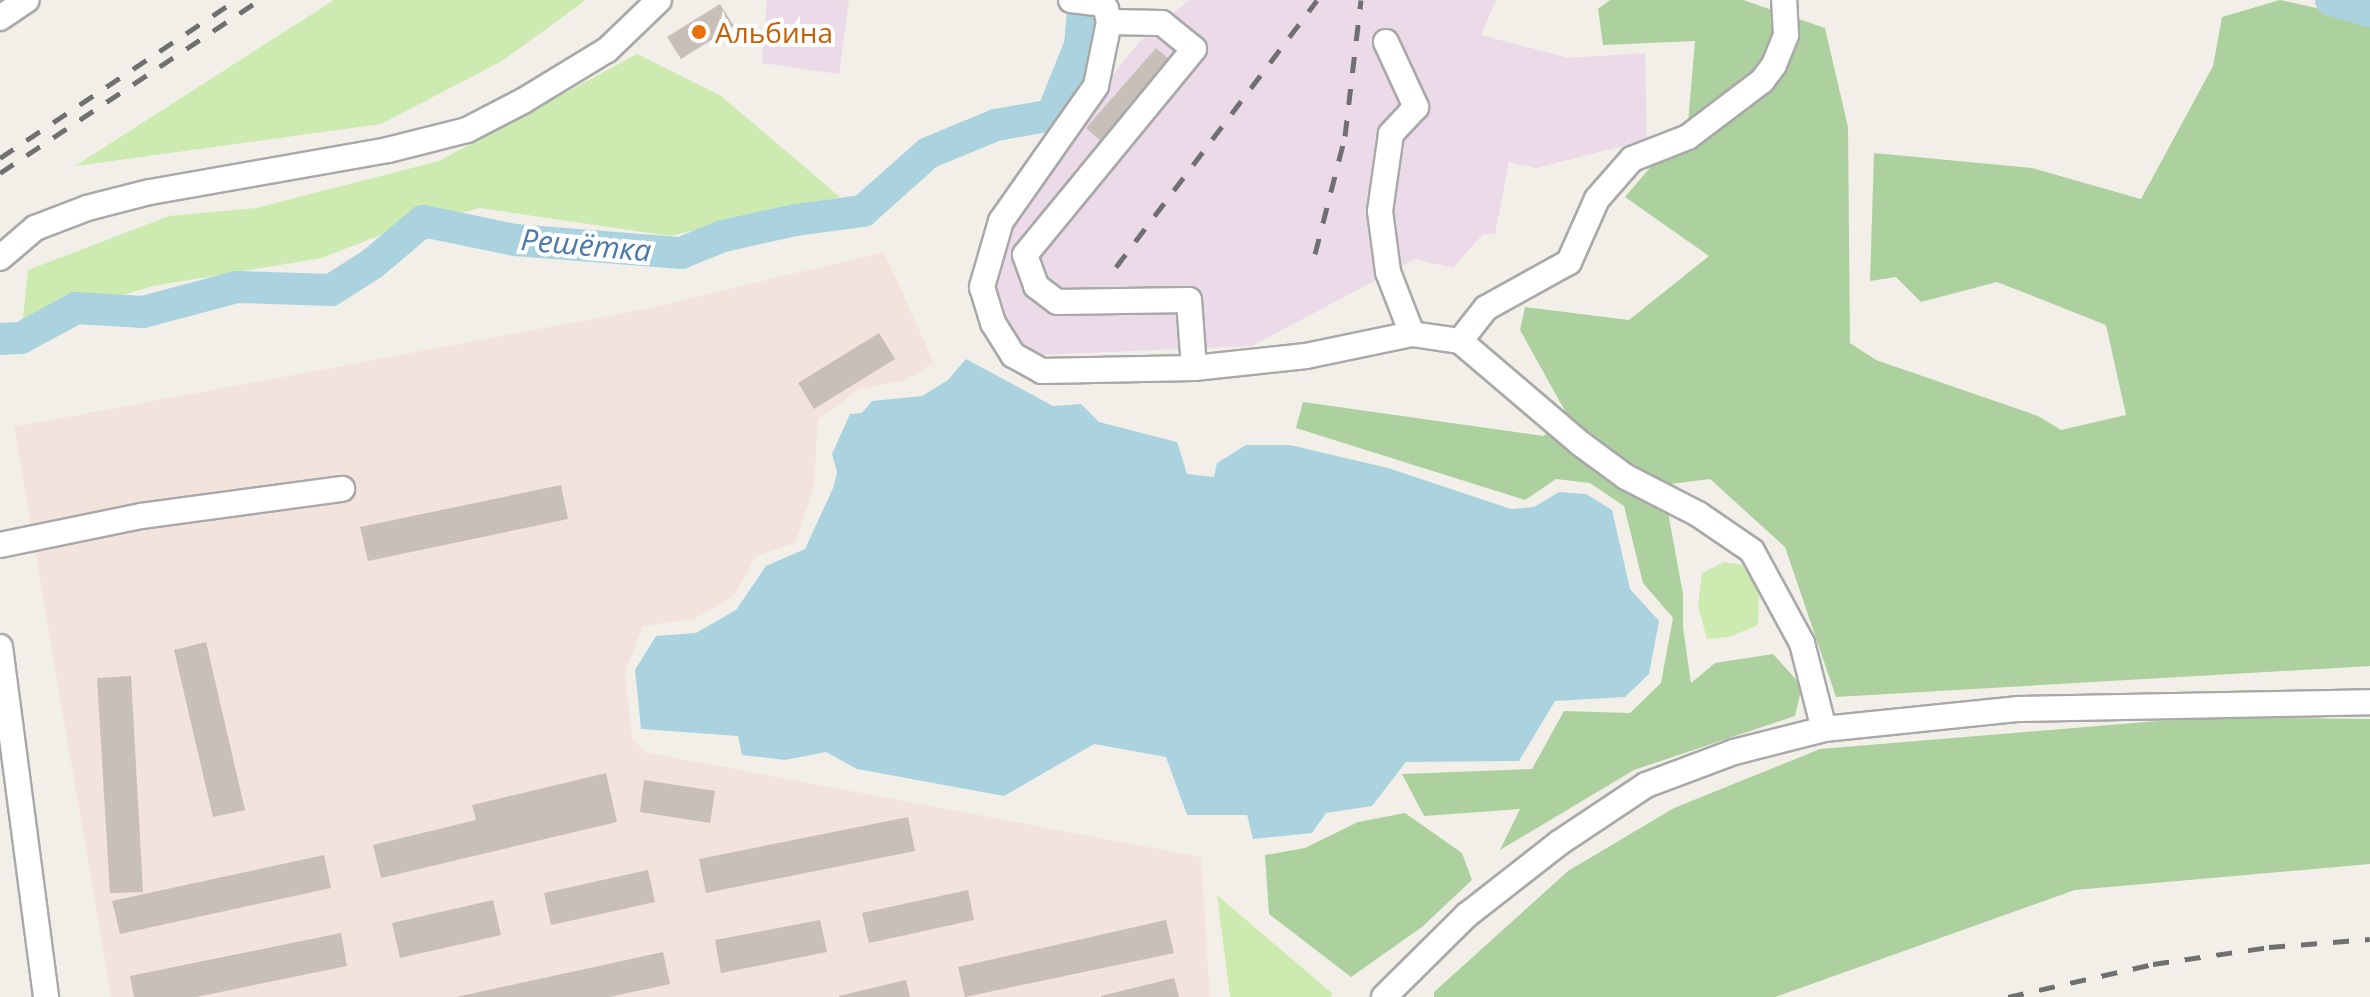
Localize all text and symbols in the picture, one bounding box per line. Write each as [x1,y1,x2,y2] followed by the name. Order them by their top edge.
[715,15,833,49] place label: Альбина
[690,23,708,41] marker: Альбина
[519,221,653,269] water label: Решётка

